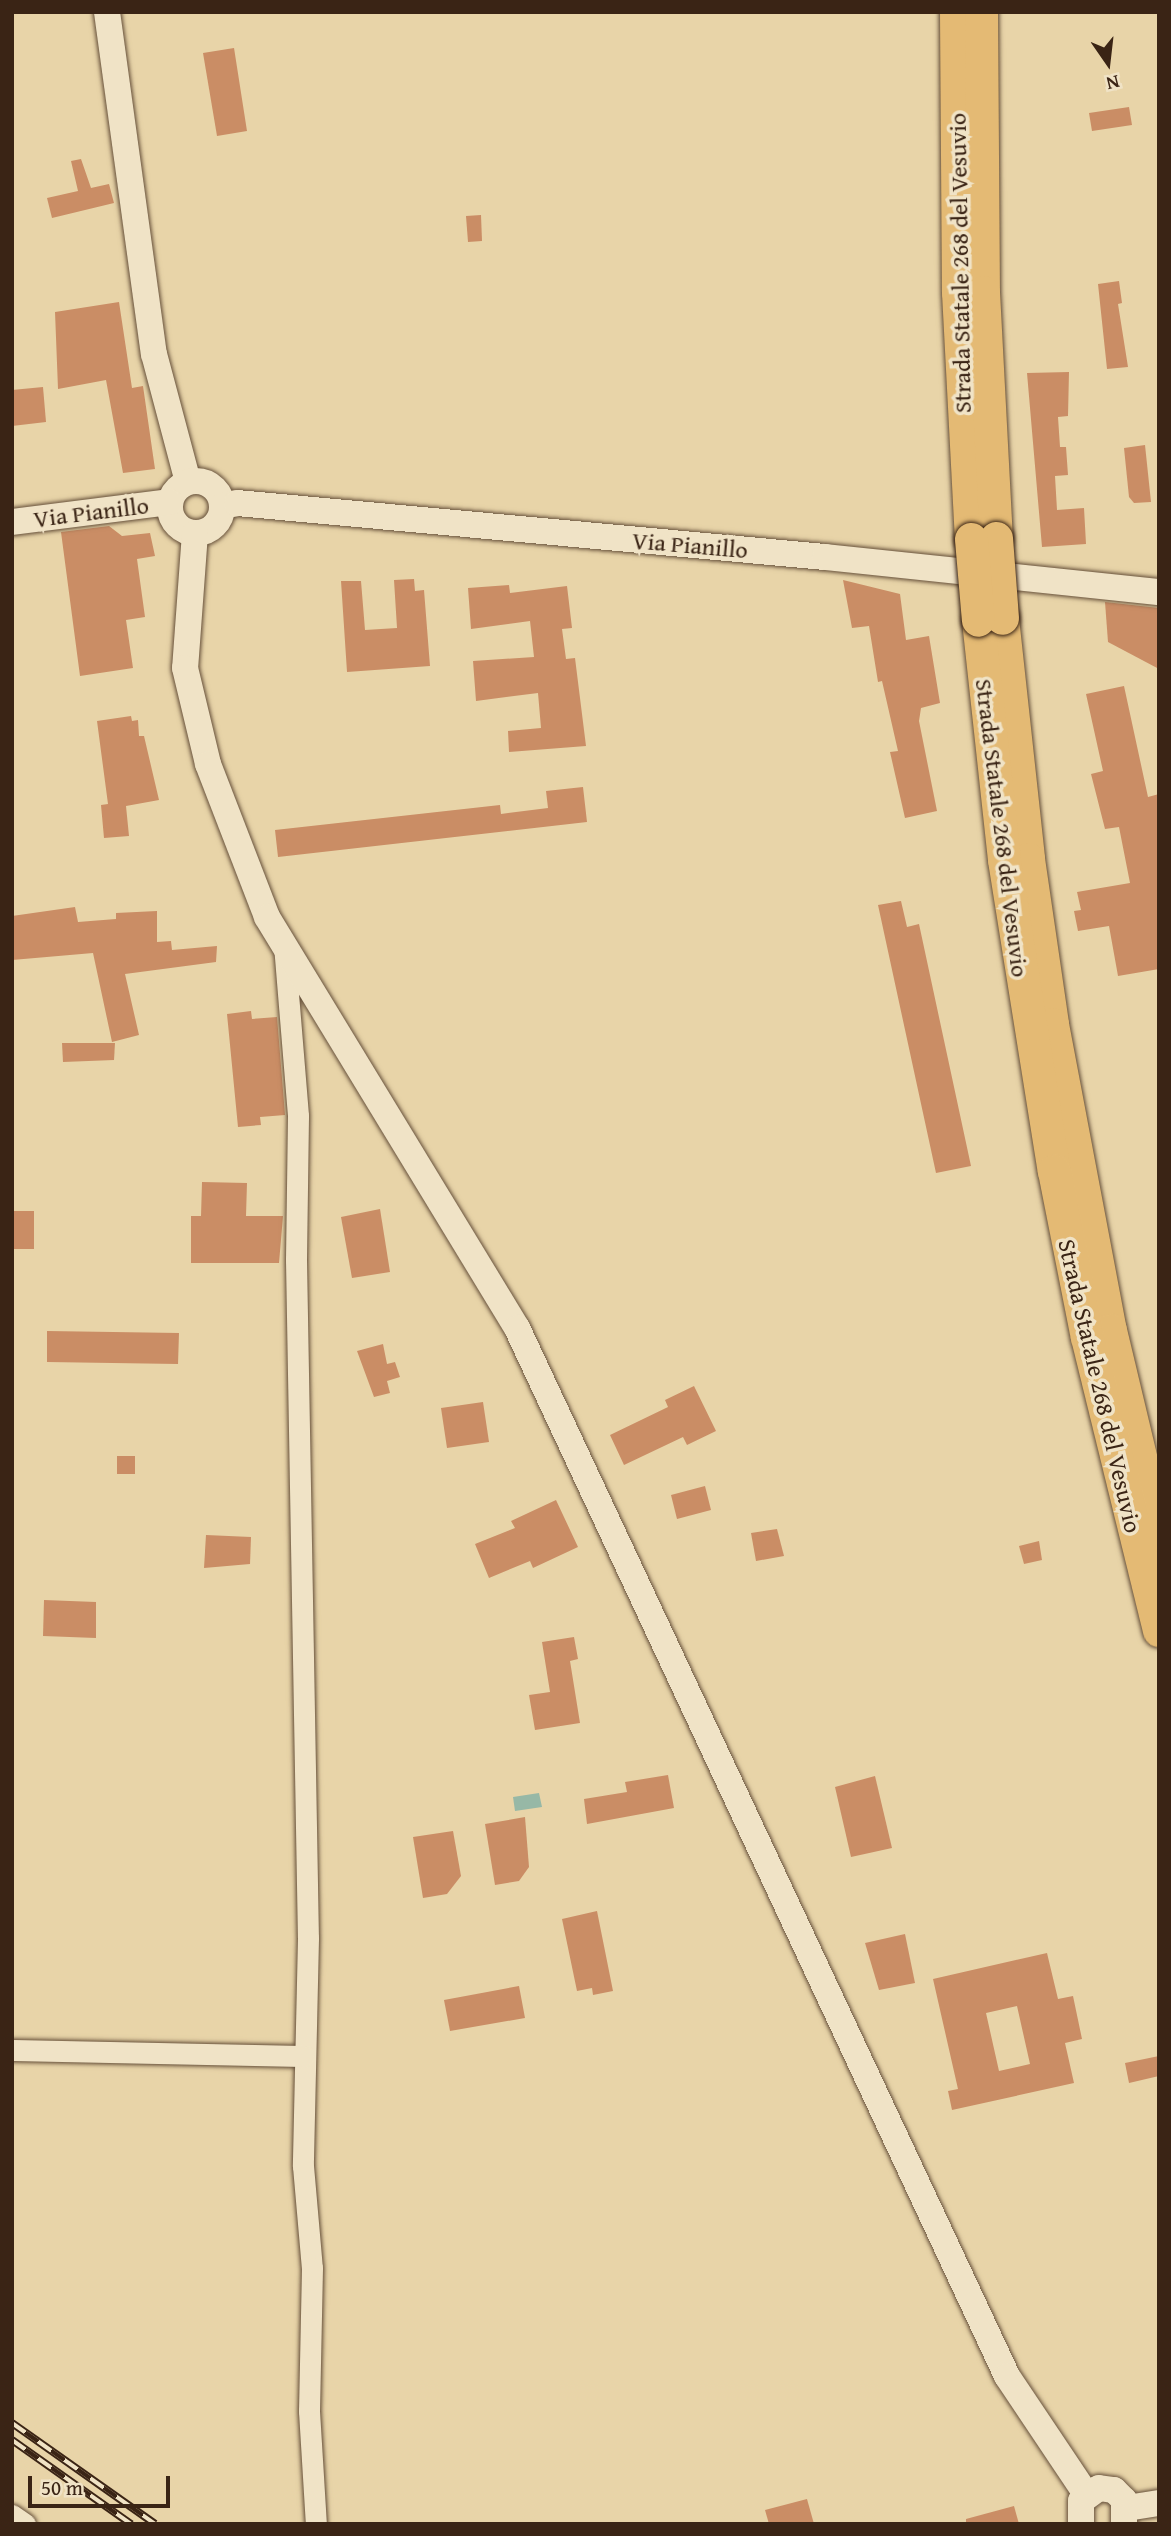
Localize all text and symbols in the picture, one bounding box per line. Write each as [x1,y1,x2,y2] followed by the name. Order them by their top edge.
[1073,28,1143,98] north arrow
[1104,68,1123,98] text: N
[943,113,977,413] street label: Strada Statale 268 del Vesuvio
[32,491,150,533] street label: Via Pianillo
[631,526,749,564] street label: Via Pianillo
[969,677,1035,979] street label: Strada Statale 268 del Vesuvio
[1052,1236,1148,1536] street label: Strada Statale 268 del Vesuvio
[32,2462,173,2506] scale bar
[41,2472,83,2503] text: 50 m

